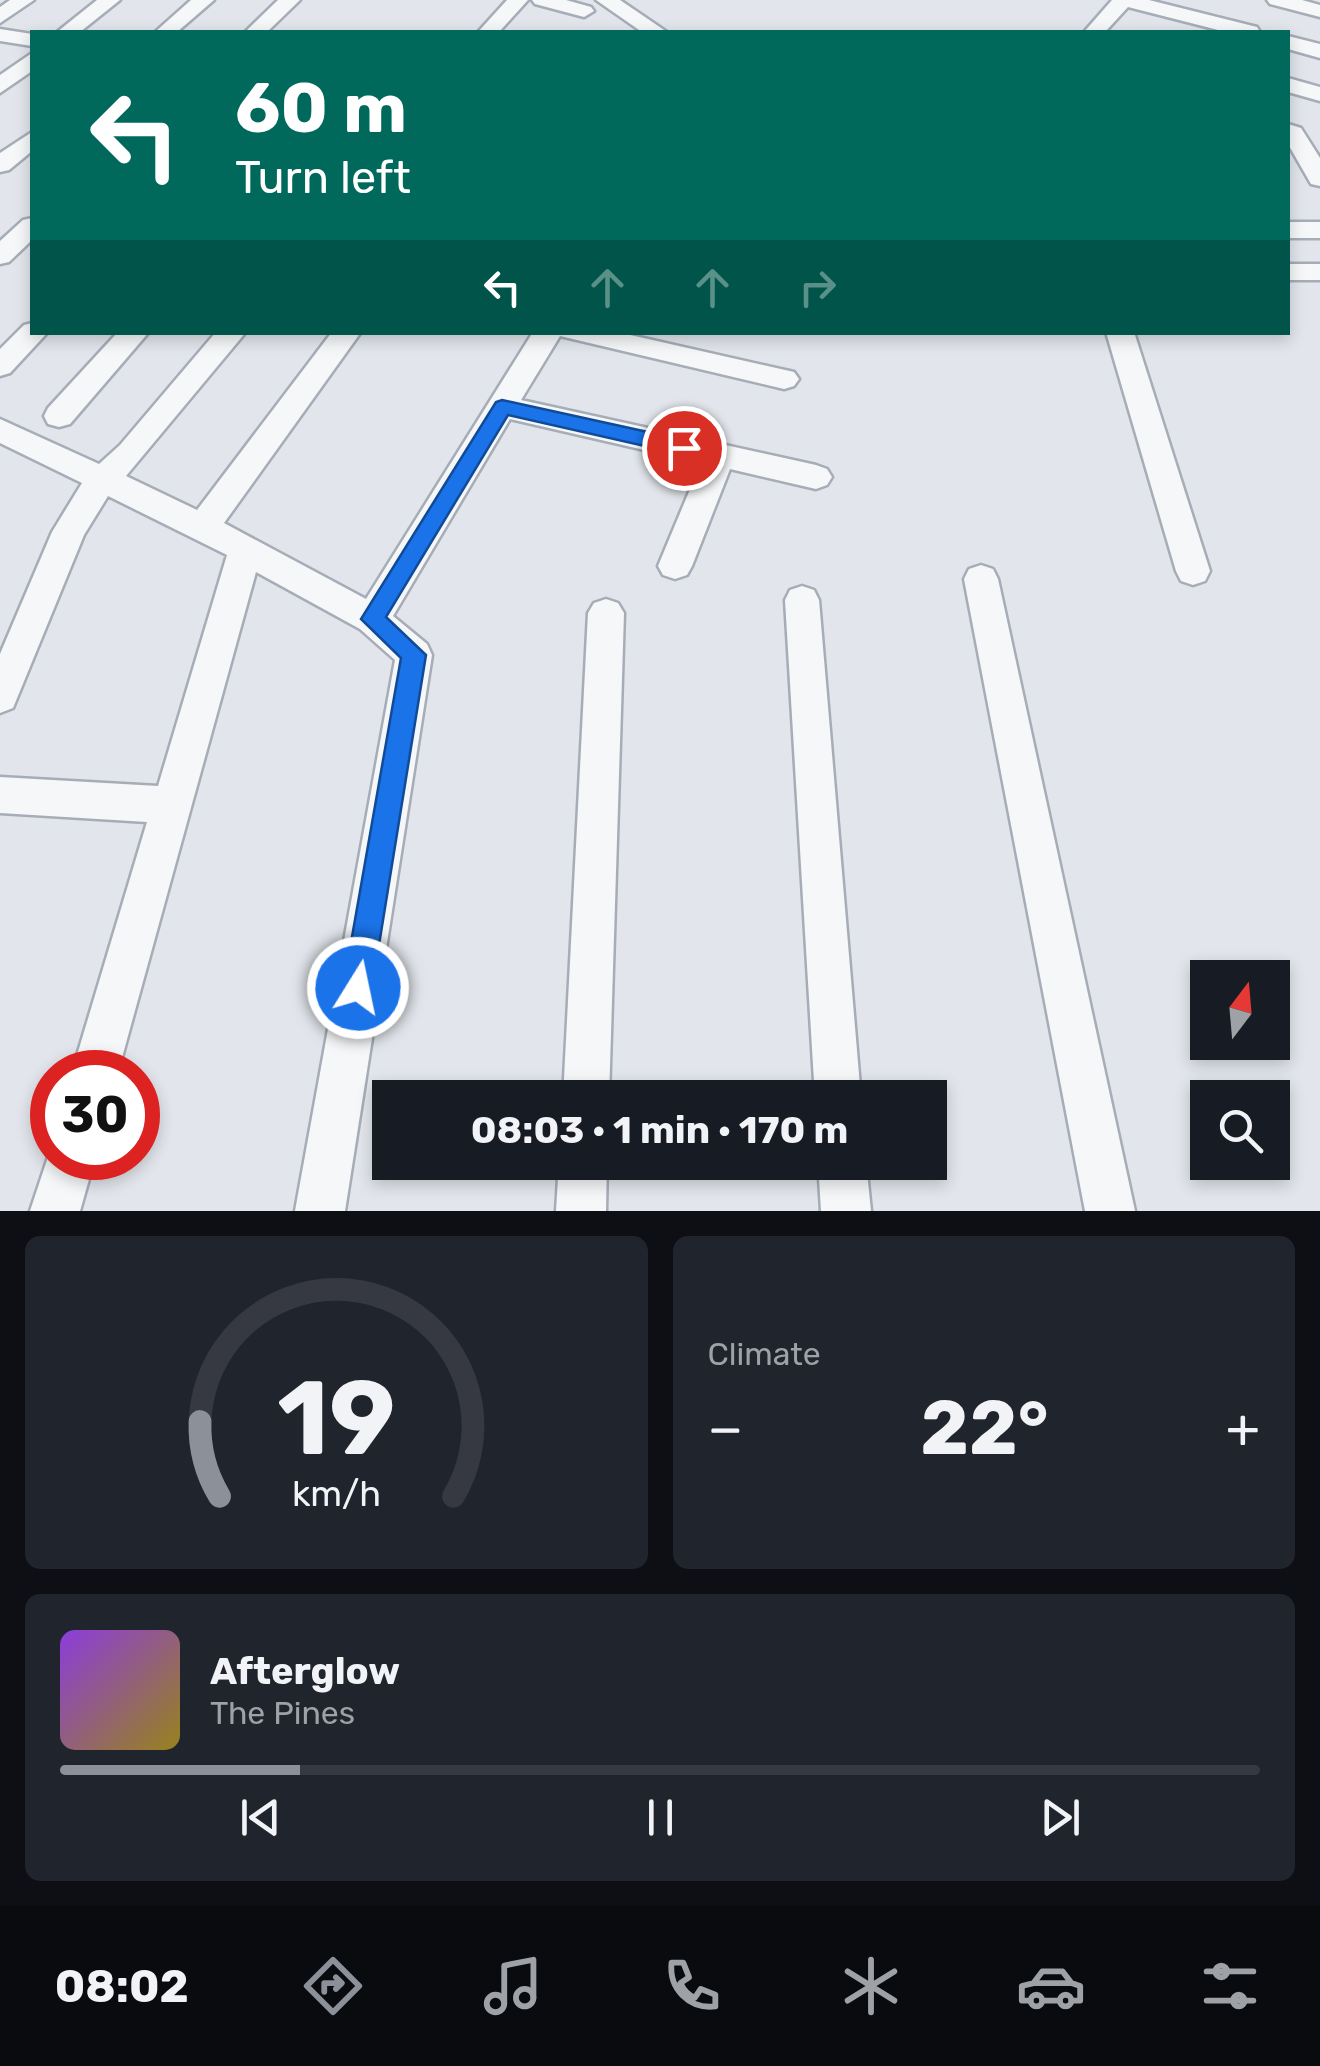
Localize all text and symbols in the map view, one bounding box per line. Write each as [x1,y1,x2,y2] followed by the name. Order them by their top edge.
[235,67,407,150] text: 60 m
[70,70,200,200] icon: left
[235,151,411,204] text: Turn left
[475,260,530,315] icon: left
[580,260,635,315] icon: ahead
[685,260,740,315] icon: ahead
[790,260,845,315] icon: right
[642,406,727,491] pin
[657,421,712,476] icon: arrive
[306,936,410,1040] position arrow
[1190,960,1290,1060] north arrow
[1190,960,1290,1180] map controls
[30,1050,160,1180] speed limit sign: 30
[1190,1080,1290,1180] button: search
[471,1107,848,1153] text: 08:03 · 1 min · 170 m
[708,1335,821,1373] text: Climate
[277,1357,395,1480] text: 19
[920,1384,1049,1473] text: 22°
[708,1396,743,1461] text: −
[1226,1396,1260,1461] text: +
[292,1473,381,1515] text: km/h
[210,1648,400,1694] text: Afterglow
[210,1694,355,1732] text: The Pines
[233,1790,288,1845] icon: previous
[633,1790,688,1845] icon: pause
[1033,1790,1088,1845] icon: next
[298,1951,368,2021] icon: directions
[478,1951,548,2021] icon: music
[657,1951,727,2021] icon: phone
[836,1951,906,2021] icon: climate
[1016,1951,1086,2021] icon: car
[1195,1951,1265,2021] icon: filters
[55,1960,189,2013] text: 08:02

